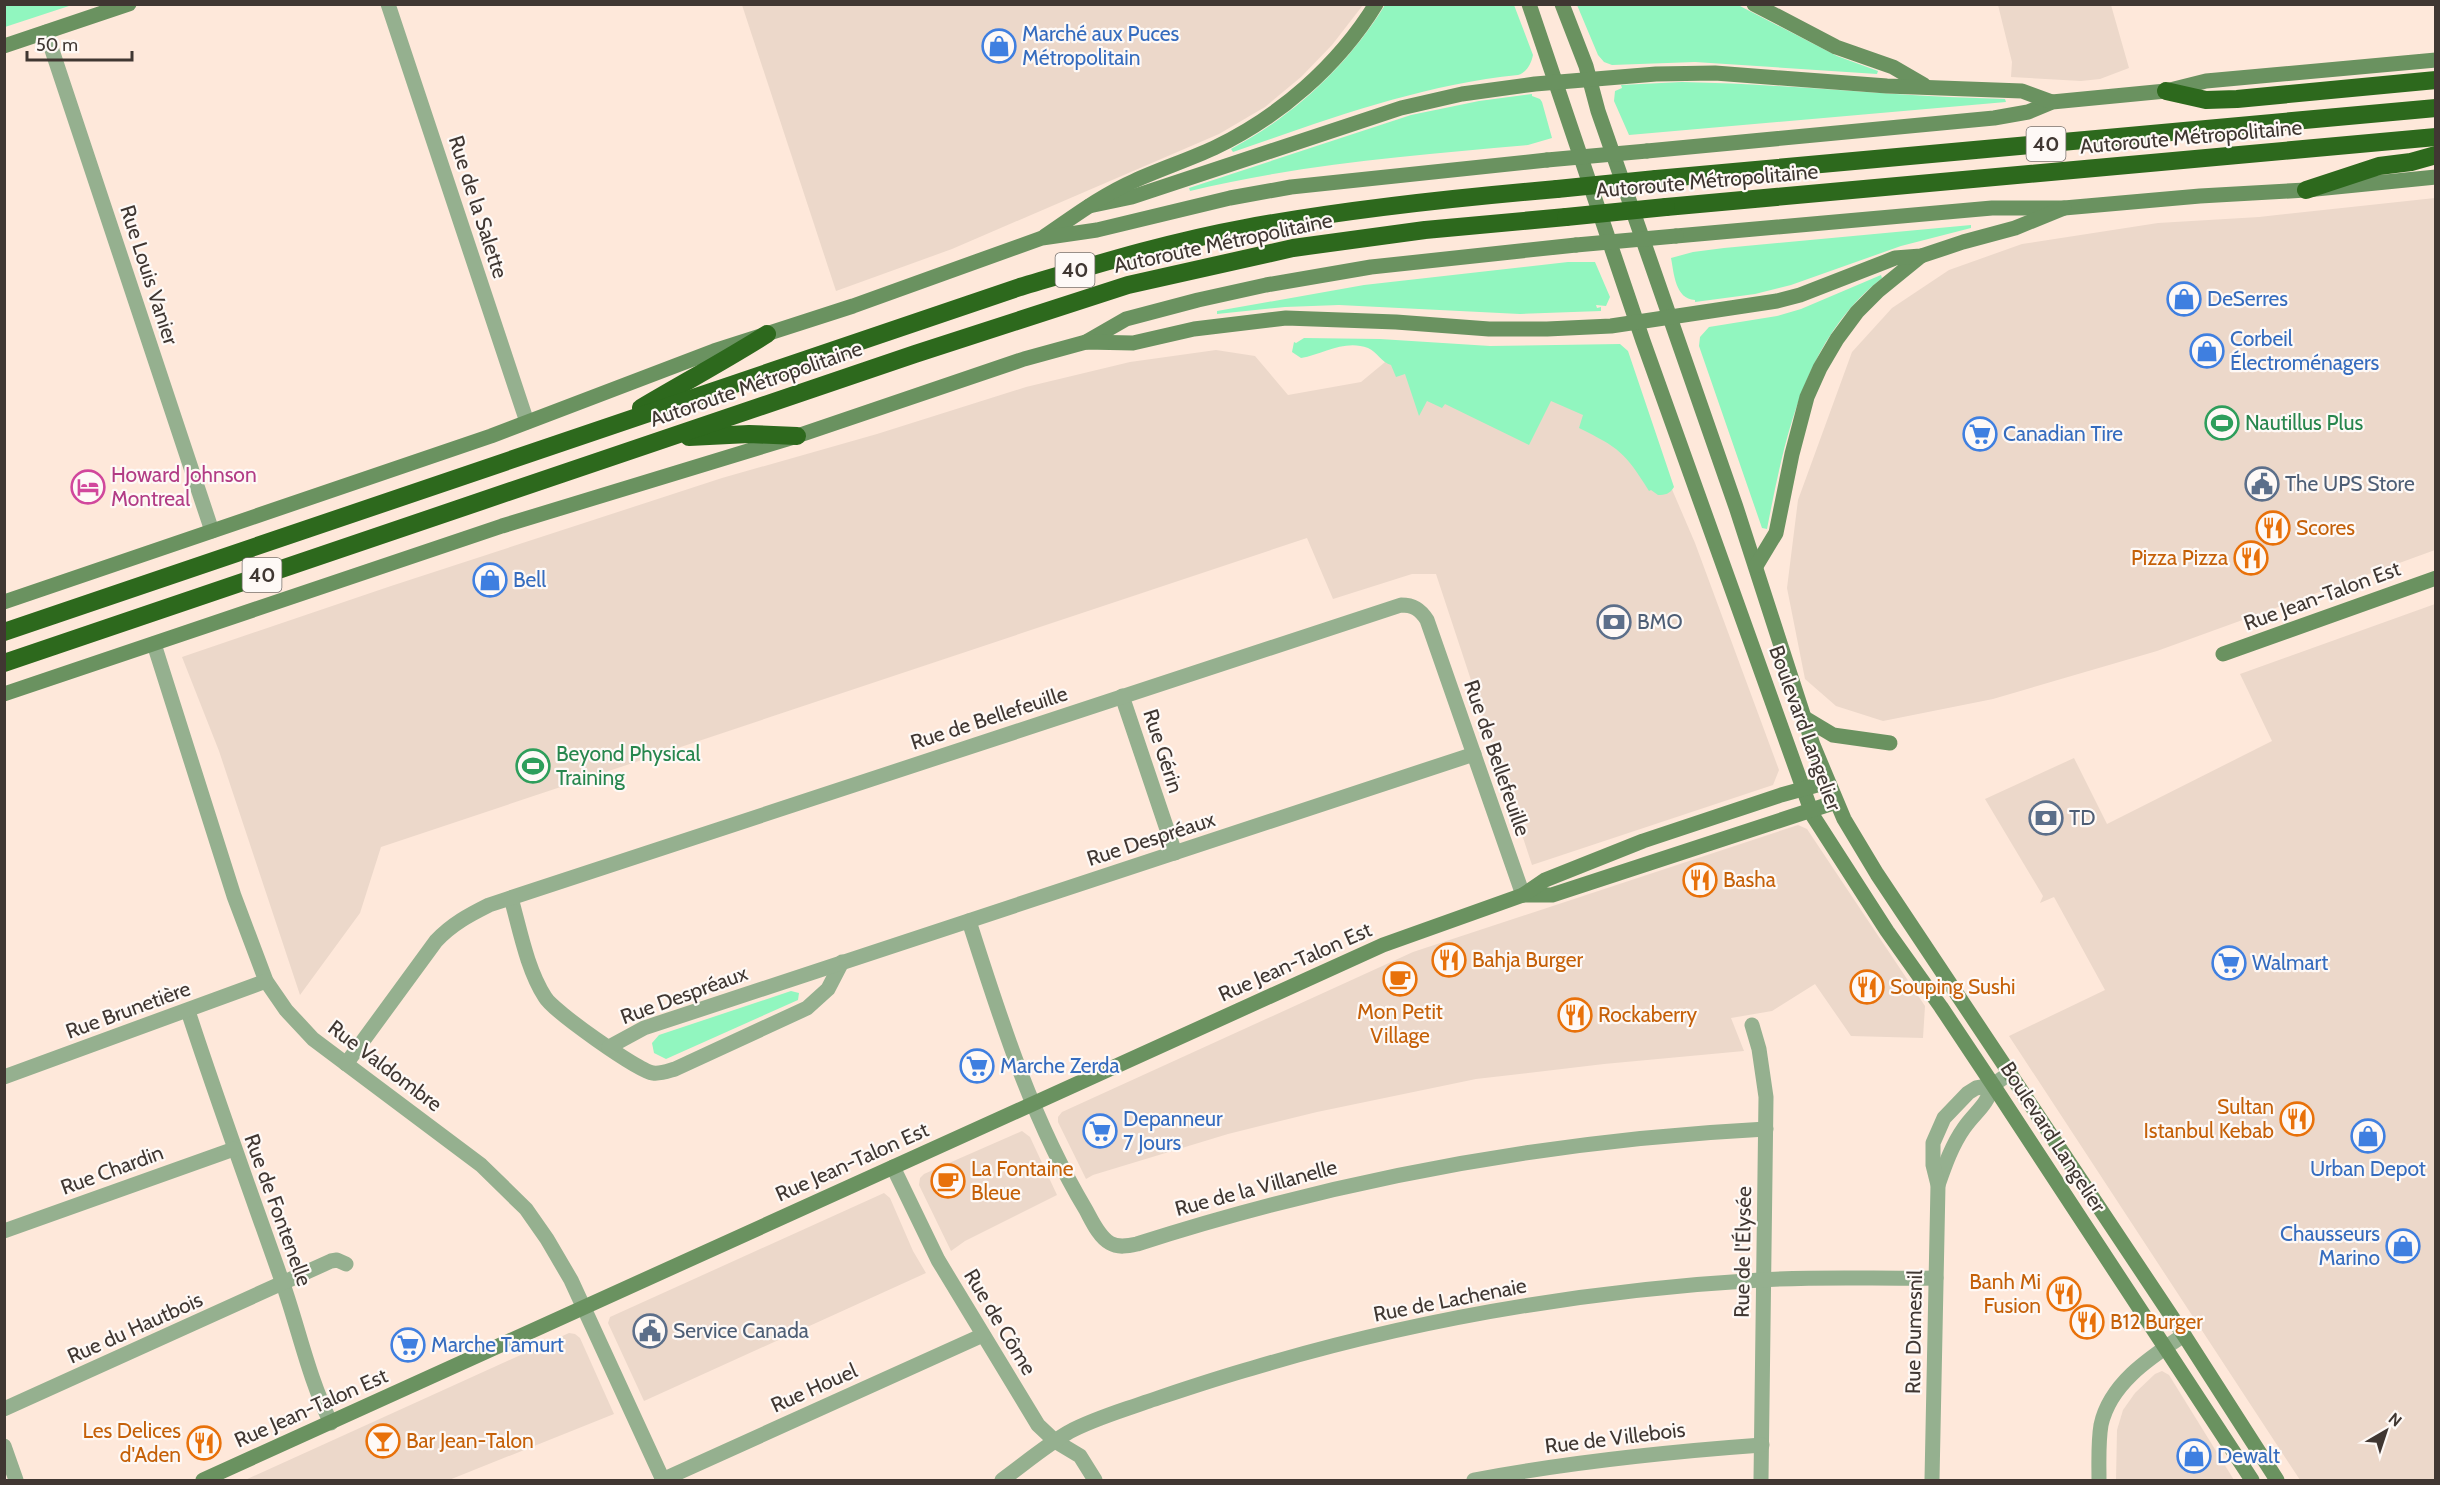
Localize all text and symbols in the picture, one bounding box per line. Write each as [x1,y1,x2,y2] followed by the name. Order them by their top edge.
[1022,21,1180,70] place label: Marché aux Puces Métropolitain
[27,24,132,62] scale bar
[981,28,1017,64] shop icon: Marché aux Puces Métropolitain
[36,34,78,56] text: 50 m
[2079,114,2303,159] street label: Autoroute Métropolitaine
[2026,127,2066,161] road number: 40
[444,132,513,282] street label: Rue de la Salette
[1595,158,1819,203] street label: Autoroute Métropolitaine
[115,202,184,348] street label: Rue Louis Vanier
[1111,207,1335,278] street label: Autoroute Métropolitaine
[1056,253,1094,287] road number: 40
[2166,281,2202,317] shop icon: DeSerres
[2207,286,2288,311] place label: DeSerres
[2230,326,2380,375] place label: Corbeil Électroménagers
[2189,333,2225,369] shop icon: Corbeil Électroménagers
[646,335,866,432] street label: Autoroute Métropolitaine
[2204,405,2240,441] sports icon: Nautillus Plus
[2245,410,2363,435] place label: Nautillus Plus
[1962,416,1998,452] supermarket icon: Canadian Tire
[2003,421,2123,446] place label: Canadian Tire
[111,462,257,511] place label: Howard Johnson Montreal
[2244,466,2280,502] public building icon: The UPS Store
[70,469,106,505] hotel icon: Howard Johnson Montreal
[2285,471,2415,496] place label: The UPS Store
[2255,510,2291,546] restaurant icon: Scores
[2296,515,2355,540] place label: Scores
[2233,540,2269,576] restaurant icon: Pizza Pizza
[2131,545,2228,570] place label: Pizza Pizza
[2240,556,2404,635] street label: Rue Jean-Talon Est
[242,558,282,592] road number: 40
[472,562,508,598] shop icon: Bell
[513,567,546,592] place label: Bell
[1596,604,1632,640] bank icon: BMO
[1637,609,1683,634] place label: BMO
[1764,642,1847,814] street label: Boulevard Langelier
[1459,677,1536,839] street label: Rue de Bellefeuille
[907,680,1071,755] street label: Rue de Bellefeuille
[1138,706,1189,796] street label: Rue Gérin
[556,741,701,790] place label: Beyond Physical Training
[515,748,551,784] sports icon: Beyond Physical Training
[2028,800,2064,836] bank icon: TD
[2069,805,2095,830] place label: TD
[1084,806,1218,871] street label: Rue Despréaux
[1682,862,1718,898] restaurant icon: Basha
[1723,867,1776,892] place label: Basha
[1214,917,1375,1006] street label: Rue Jean-Talon Est
[1431,942,1467,978] restaurant icon: Bahja Burger
[2211,945,2247,981] supermarket icon: Walmart
[1472,947,1583,973] place label: Bahja Burger
[2252,950,2328,975] place label: Walmart
[617,960,751,1029] street label: Rue Despréaux
[1382,961,1418,997] cafe icon: Mon Petit Village
[1849,969,1885,1005] restaurant icon: Souping Sushi
[1890,974,2016,999] place label: Souping Sushi
[62,975,194,1044] street label: Rue Brunetière
[1557,997,1593,1033] restaurant icon: Rockaberry
[1357,999,1443,1048] place label: Mon Petit Village
[1598,1002,1697,1027] place label: Rockaberry
[323,1015,447,1117] street label: Rue Valdombre
[959,1048,995,1084] supermarket icon: Marche Zerda
[1000,1053,1120,1078] place label: Marche Zerda
[1996,1057,2111,1217] street label: Boulevard Langelier
[2144,1094,2274,1143] place label: Sultan Istanbul Kebab
[2279,1101,2315,1137] restaurant icon: Sultan Istanbul Kebab
[1123,1106,1223,1155] place label: Depanneur 7 Jours
[1082,1113,1118,1149] supermarket icon: Depanneur 7 Jours
[771,1117,932,1206] street label: Rue Jean-Talon Est
[2350,1118,2386,1154] shop icon: Urban Depot
[239,1130,318,1290] street label: Rue de Fontenelle
[57,1139,167,1200] street label: Rue Chardin
[1172,1154,1340,1221] street label: Rue de la Villanelle
[971,1156,1074,1205] place label: La Fontaine Bleue
[2310,1156,2426,1181] place label: Urban Depot
[930,1163,966,1199] cafe icon: La Fontaine Bleue
[1729,1186,1756,1318] street label: Rue de l'Élysée
[2280,1221,2380,1270] place label: Chausseurs Marino
[2385,1228,2421,1264] shop icon: Chausseurs Marino
[959,1264,1042,1380] street label: Rue de Côme
[1969,1269,2041,1318] place label: Banh Mi Fusion
[1900,1270,1927,1394] street label: Rue Dumesnil
[1371,1272,1529,1327] street label: Rue de Lachenaie
[2046,1276,2082,1312] restaurant icon: Banh Mi Fusion
[63,1286,207,1369] street label: Rue du Hautbois
[2069,1304,2105,1340] restaurant icon: B12 Burger
[2110,1309,2203,1334] place label: B12 Burger
[632,1313,668,1349] public building icon: Service Canada
[673,1318,809,1343] place label: Service Canada
[390,1327,426,1363] supermarket icon: Marche Tamurt
[431,1332,564,1357] place label: Marche Tamurt
[767,1357,861,1418] street label: Rue Houel
[230,1363,391,1452] street label: Rue Jean-Talon Est
[2356,1401,2416,1461] north arrow
[2385,1409,2405,1431] text: N
[1543,1416,1687,1459] street label: Rue de Villebois
[82,1418,181,1467] place label: Les Delices d'Aden
[365,1423,401,1459] bar icon: Bar Jean-Talon
[186,1425,222,1461] restaurant icon: Les Delices d'Aden
[406,1428,534,1453] place label: Bar Jean-Talon
[2176,1438,2212,1474] shop icon: Dewalt
[2217,1443,2280,1468] place label: Dewalt

